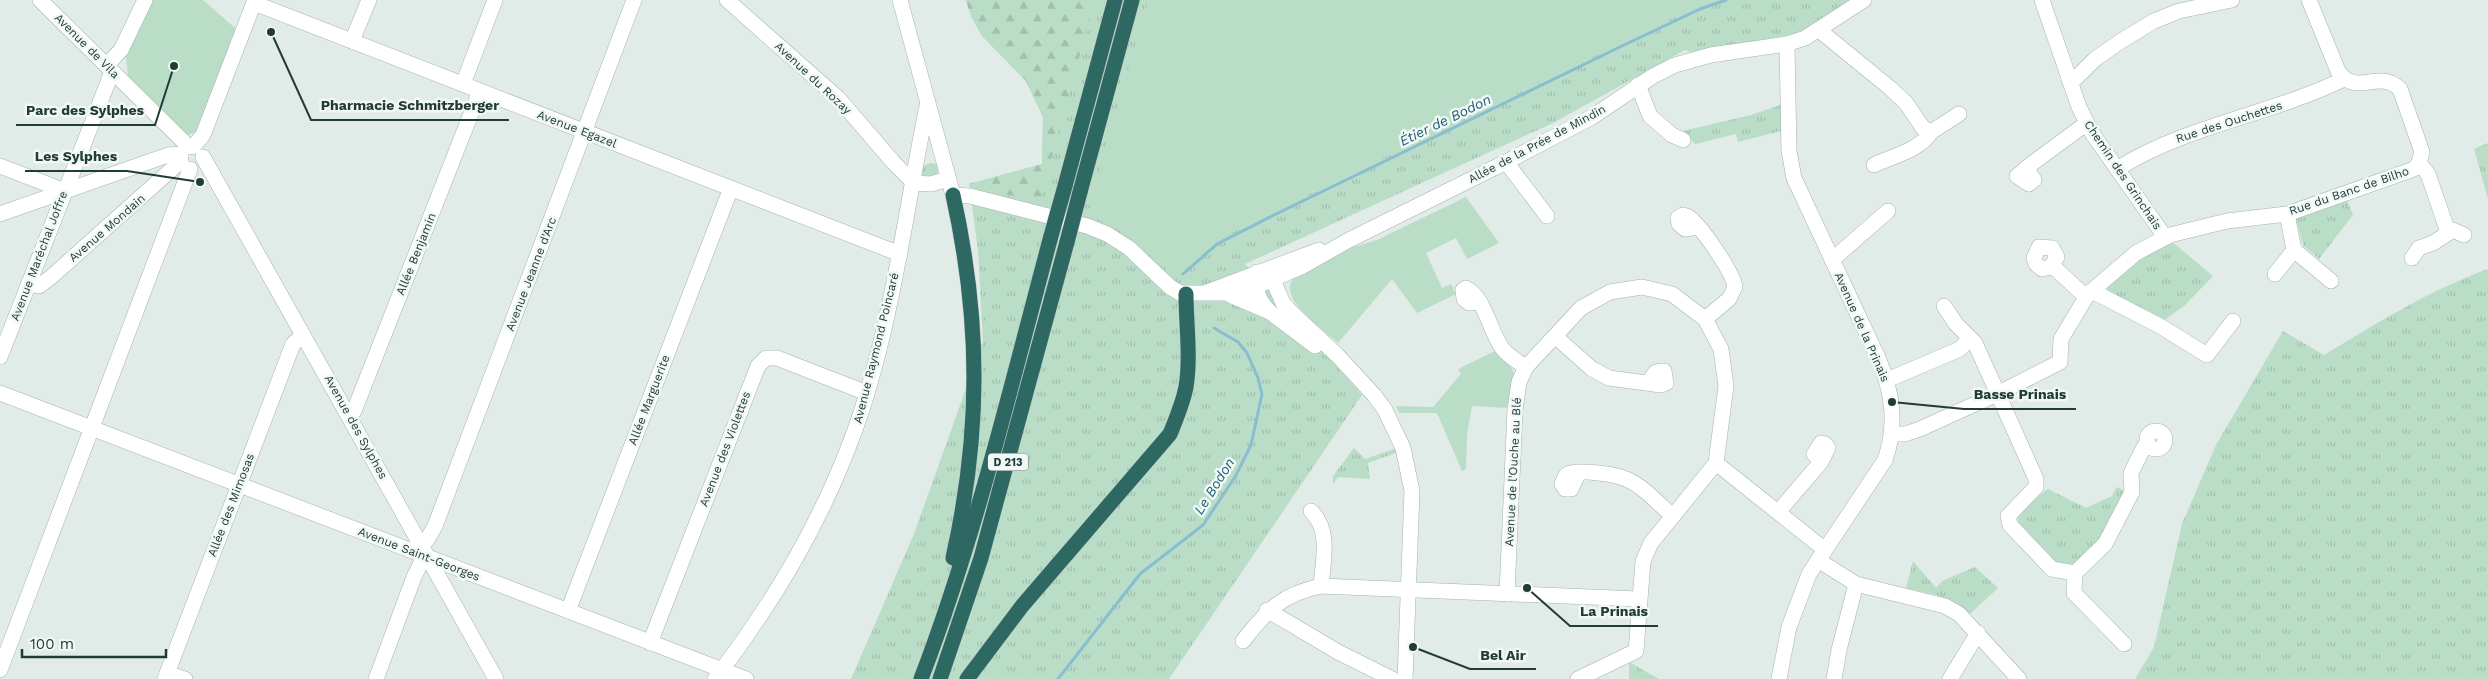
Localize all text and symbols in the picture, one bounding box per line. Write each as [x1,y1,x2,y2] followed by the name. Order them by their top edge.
[52,11,123,82] street label: Avenue de Vila
[772,39,855,118] street label: Avenue du Rozay
[311,91,509,120] callout: Pharmacie Schmitzberger
[1397,91,1493,149] water label: Étier de Bodon
[16,96,155,125] callout: Parc des Sylphes
[321,97,499,113] text: Pharmacie Schmitzberger
[2174,98,2284,146] street label: Rue des Ouchettes
[26,102,145,118] text: Parc des Sylphes
[1466,102,1608,186] street label: Allée de la Prée de Mindin
[535,107,619,151] street label: Avenue Egazel
[2081,118,2165,232] street label: Chemin des Grinchais
[25,142,127,171] callout: Les Sylphes
[35,148,118,164] text: Les Sylphes
[2287,164,2411,218] street label: Rue du Banc de Bilho
[8,189,70,323] street label: Avenue Maréchal Joffre
[66,191,148,265] street label: Avenue Mondain
[393,211,439,297] street label: Allée Benjamin
[503,215,559,333] street label: Avenue Jeanne d'Arc
[1832,270,1892,384] street label: Avenue de la Prinais
[850,271,902,425] street label: Avenue Raymond Poincaré
[625,353,673,447] street label: Allée Marguerite
[322,373,390,481] street label: Avenue des Sylphes
[1964,380,2076,409] callout: Basse Prinais
[1974,386,2067,402] text: Basse Prinais
[697,389,753,509] street label: Avenue des Violettes
[1502,397,1524,547] street label: Avenue de l'Ouche au Blé
[205,451,257,559] street label: Allée des Mimosas
[988,454,1028,471] road number: D 213
[1190,455,1238,517] water label: Le Bodon
[356,524,482,584] street label: Avenue Saint-Georges
[1570,597,1658,626] callout: La Prinais
[1580,603,1649,619] text: La Prinais
[22,626,166,658] scale bar
[30,635,74,653] text: 100 m
[1470,640,1536,669] callout: Bel Air
[1480,647,1526,663] text: Bel Air

